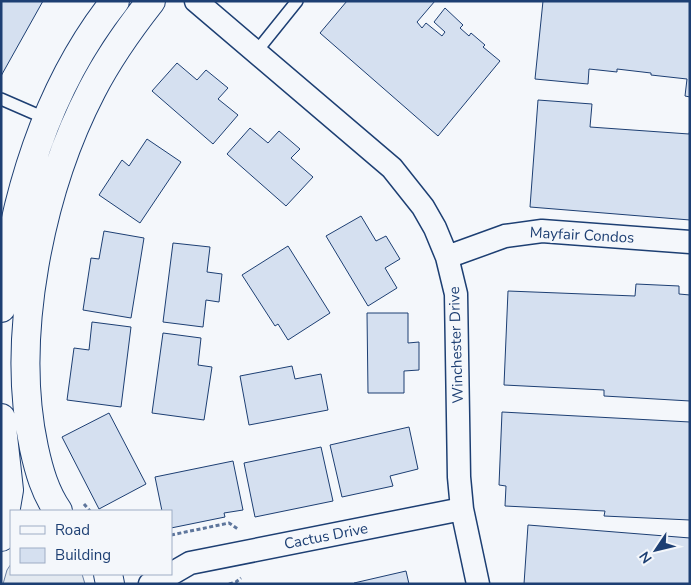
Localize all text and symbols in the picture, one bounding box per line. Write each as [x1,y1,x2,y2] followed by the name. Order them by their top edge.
[529,222,635,248] street label: Mayfair Condos
[444,286,468,404] street label: Winchester Drive
[10,510,172,575] legend
[282,518,370,554] street label: Cactus Drive
[55,520,90,540] text: Road
[631,525,681,575] north arrow
[55,545,111,565] text: Building
[635,547,657,567] text: N

